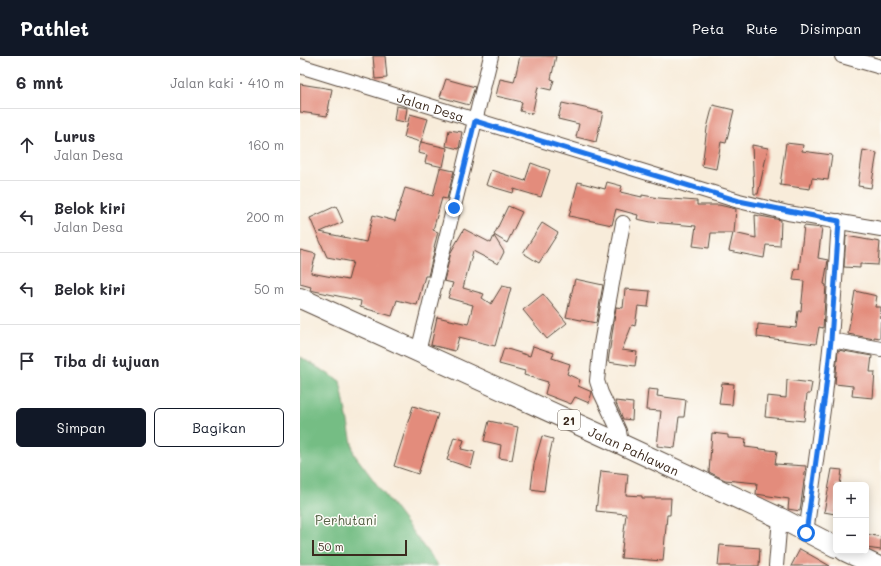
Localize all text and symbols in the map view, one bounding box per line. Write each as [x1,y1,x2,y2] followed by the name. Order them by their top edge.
[20,16,89,41] text: Pathlet
[692,19,724,38] text: Peta
[746,19,778,38] text: Rute
[800,19,861,38] text: Disimpan
[16,71,63,93] text: 6 mnt
[170,74,284,91] text: Jalan kaki · 410 m
[395,88,467,125] street label: Jalan Desa
[54,126,95,146] text: Lurus
[16,134,38,156] icon: ahead
[248,136,284,153] text: 160 m
[54,146,123,163] text: Jalan Desa
[54,198,126,218] text: Belok kiri
[445,199,463,217] route end
[16,206,38,228] icon: left
[246,208,284,225] text: 200 m
[54,218,123,235] text: Jalan Desa
[16,278,38,300] icon: left
[54,279,126,299] text: Belok kiri
[254,280,284,297] text: 50 m
[16,350,38,372] icon: arrive
[54,351,159,371] text: Tiba di tujuan
[16,408,146,447] button: Simpan
[154,408,284,447] button: Bagikan
[558,410,580,430] road number: 21
[586,422,682,478] street label: Jalan Pahlawan
[833,482,869,554] map controls
[833,482,869,518] button: +
[315,511,377,528] park label: Perhutani
[833,518,869,554] button: −
[797,524,815,542] route start
[312,538,407,557] scale bar
[318,539,344,554] text: 50 m

